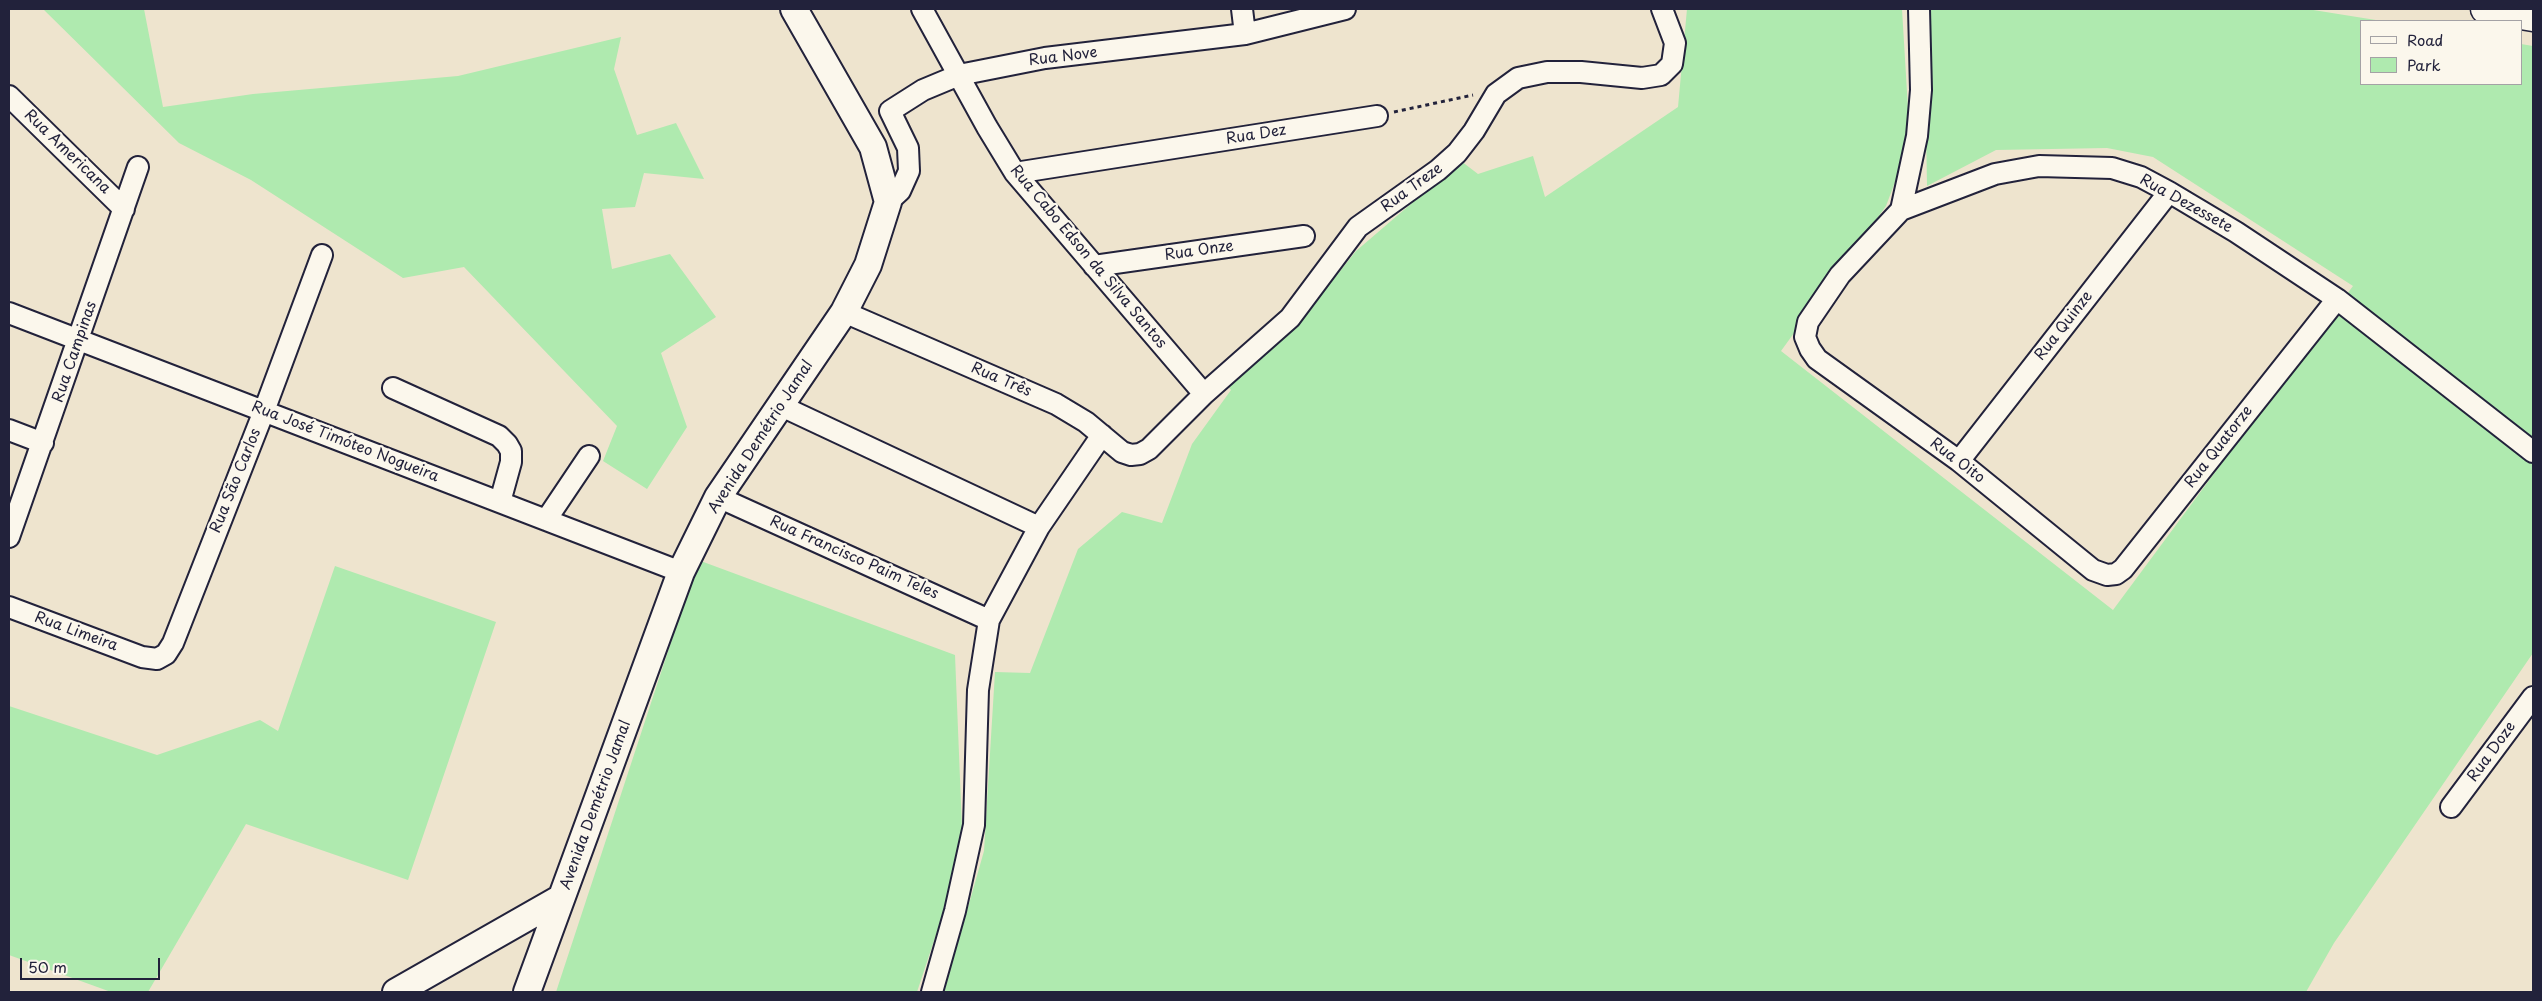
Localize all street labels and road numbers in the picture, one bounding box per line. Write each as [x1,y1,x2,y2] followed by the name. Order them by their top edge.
[1028,44,1098,70] street label: Rua Nove
[20,106,114,198] street label: Rua Americana
[1225,121,1287,149] street label: Rua Dez
[1378,160,1446,216] street label: Rua Treze
[1006,162,1170,352] street label: Rua Cabo Edson da Silva Santos
[2136,171,2236,237] street label: Rua Dezessete
[1163,237,1235,265] street label: Rua Onze
[2031,288,2097,364] street label: Rua Quinze
[49,299,101,405] street label: Rua Campinas
[705,357,817,517] street label: Avenida Demétrio Jamal
[968,359,1034,401] street label: Rua Três
[249,398,441,486] street label: Rua José Timóteo Nogueira
[2181,402,2257,492] street label: Rua Quatorze
[207,426,265,536] street label: Rua São Carlos
[1926,435,1988,487] street label: Rua Oito
[767,513,941,603] street label: Rua Francisco Paim Teles
[32,609,120,655] street label: Rua Limeira
[557,718,635,892] street label: Avenida Demétrio Jamal
[2464,718,2520,786] street label: Rua Doze

